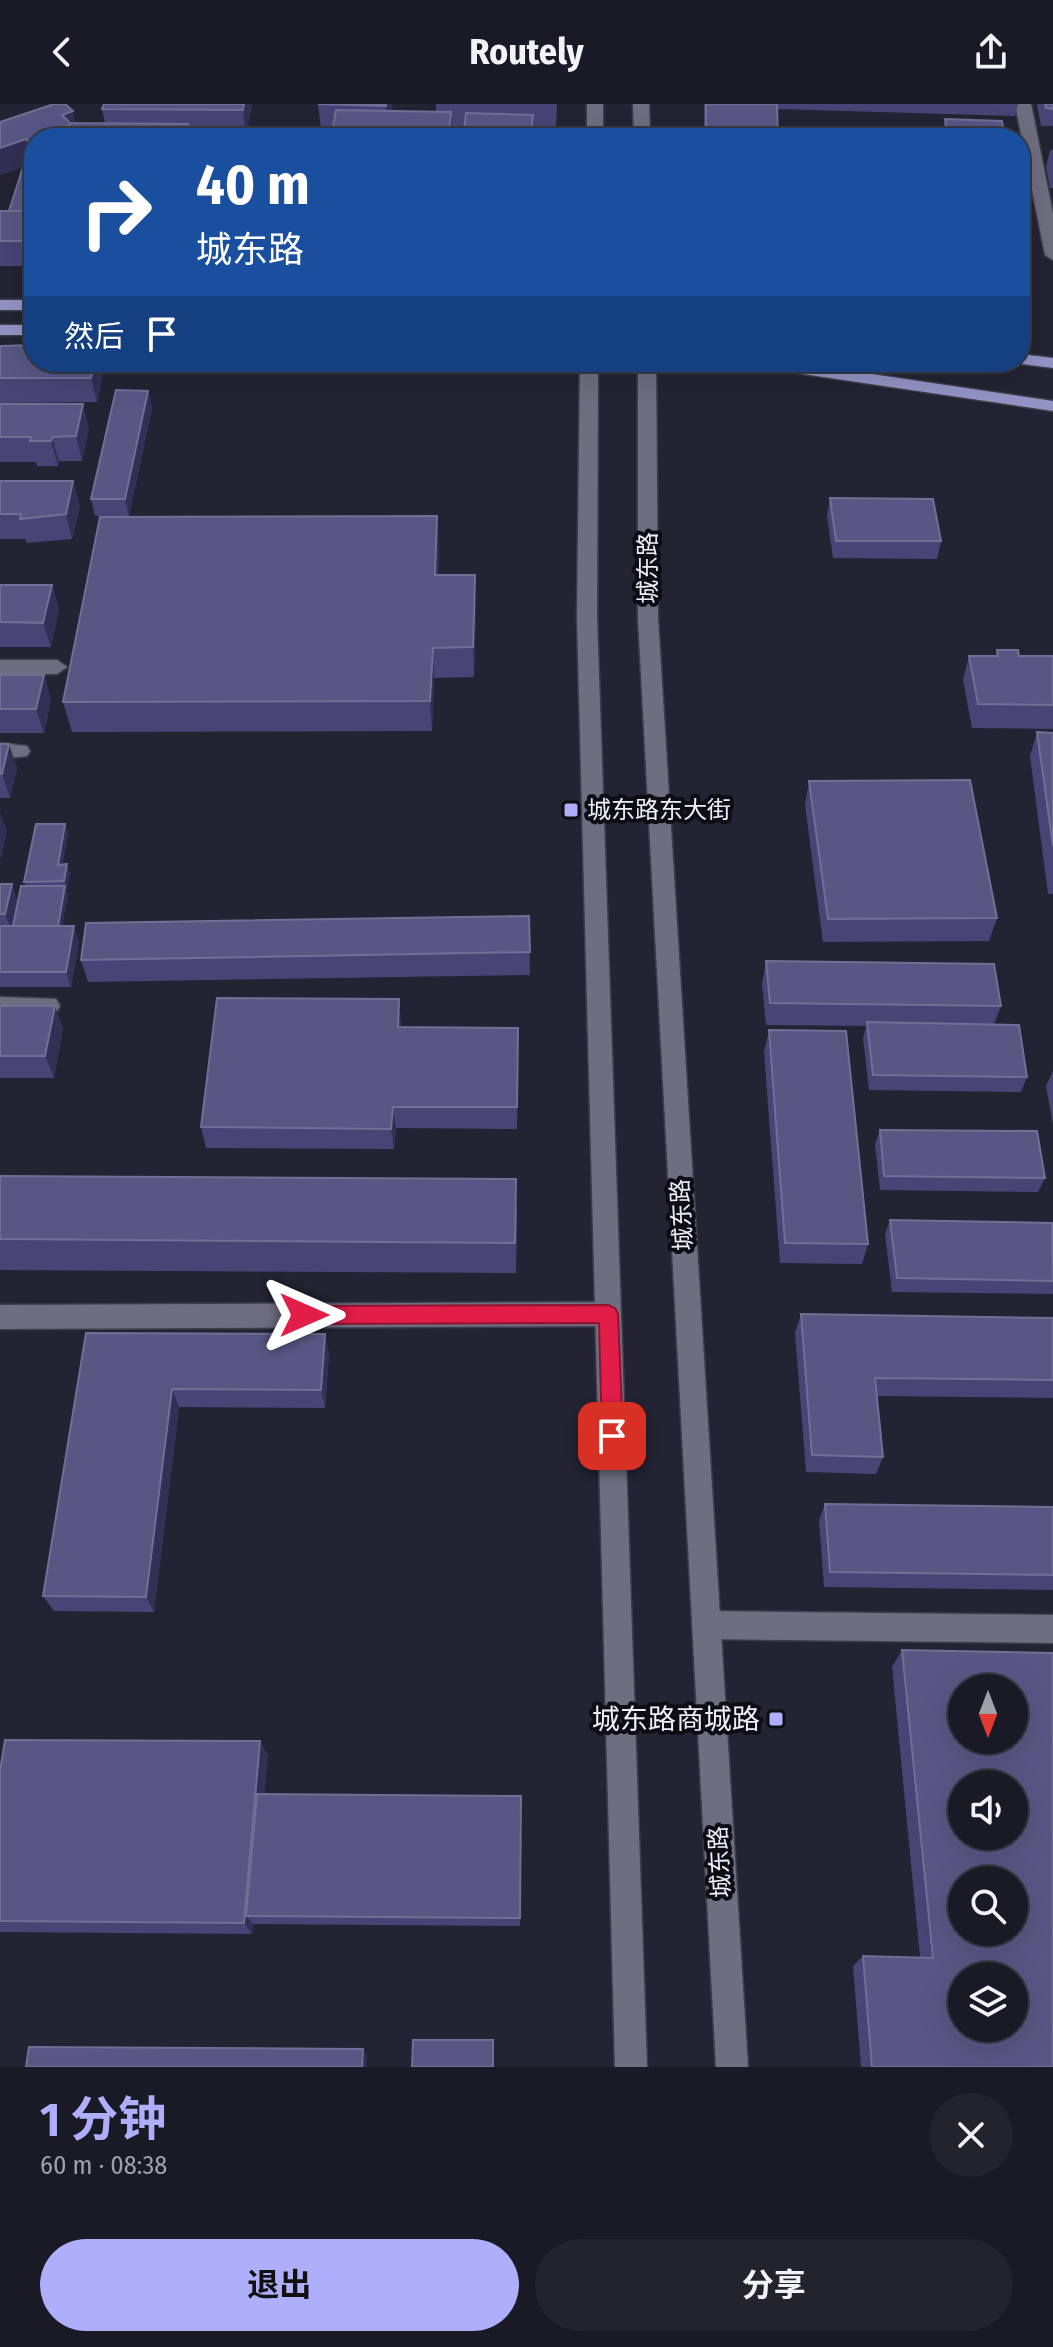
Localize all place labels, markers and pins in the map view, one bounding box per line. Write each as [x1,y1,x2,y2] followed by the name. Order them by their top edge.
[587,796,731,824] place label: 城东路东大街
[562,801,580,819] marker: 城东路东大街
[578,1402,646,1470] pin
[592,1703,760,1736] place label: 城东路商城路
[767,1710,785,1728] marker: 城东路商城路

